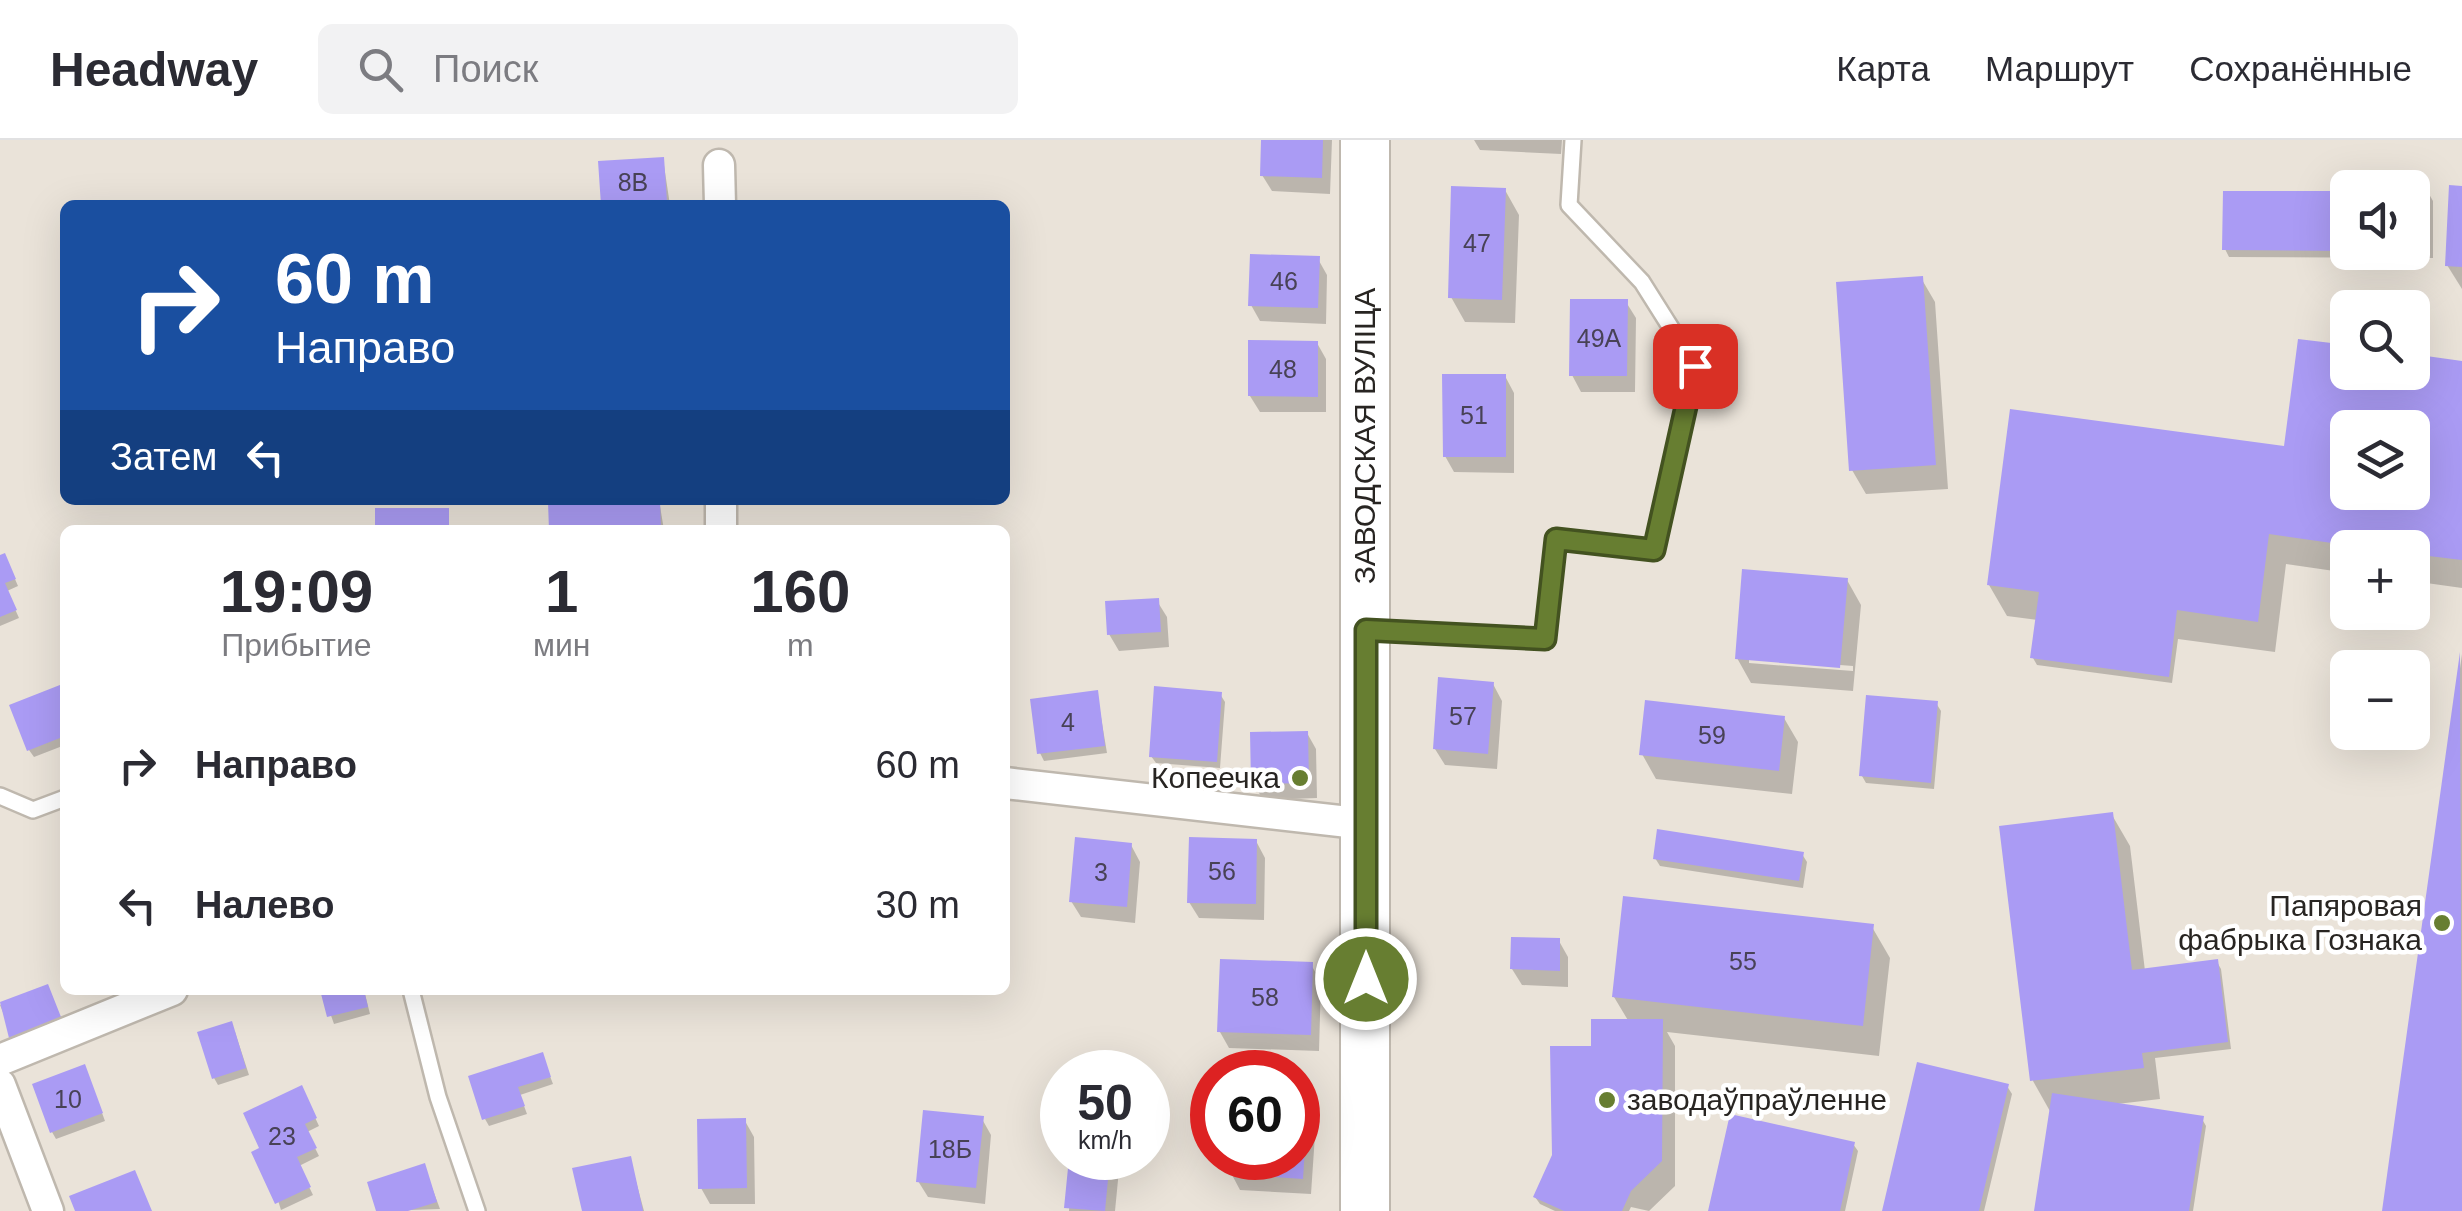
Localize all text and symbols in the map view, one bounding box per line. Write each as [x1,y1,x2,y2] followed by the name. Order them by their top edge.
[318,24,1018,114] search box
[353,42,408,97] icon: search
[50,43,258,96] text: Headway
[433,48,538,90] text: Поиск
[1836,49,1930,88] text: Карта
[1985,49,2134,88] text: Маршрут
[2189,49,2412,88] text: Сохранённые
[618,168,648,196] house number: 8В
[2330,170,2430,750] map controls
[2330,170,2430,270] button: sound
[1463,229,1491,257] house number: 47
[110,240,240,370] icon: right
[275,240,435,318] text: 60 m
[1270,267,1298,295] house number: 46
[1348,288,1381,584] street label: ЗАВОДСКАЯ ВУЛІЦА
[2330,290,2430,390] button: search
[275,322,455,373] text: Направо
[1577,324,1622,352] house number: 49А
[1653,324,1738,409] pin
[1668,339,1723,394] icon: arrive
[1269,355,1297,383] house number: 48
[1460,401,1488,429] house number: 51
[2330,410,2430,510] button: layers
[238,430,293,485] icon: left
[110,436,218,478] text: Затем
[2330,530,2430,630] button: +
[220,558,373,625] text: 19:09
[545,558,578,625] text: 1
[750,558,850,625] text: 160
[221,627,372,663] text: Прибытие
[533,627,590,663] text: мин
[787,627,814,663] text: m
[2330,650,2430,750] button: −
[1449,702,1477,730] house number: 57
[1061,708,1075,736] house number: 4
[1698,721,1726,749] house number: 59
[110,738,165,793] icon: right
[195,744,357,786] text: Направо
[876,744,960,786] text: 60 m
[1151,761,1280,794] place label: Копеечка
[1289,767,1311,789] marker: Копеечка
[1208,857,1236,885] house number: 56
[1094,858,1108,886] house number: 3
[110,878,165,933] icon: left
[195,884,334,926] text: Налево
[876,884,960,926] text: 30 m
[2178,889,2422,956] place label: Папяровая фабрыка Гознака
[2431,912,2453,934] marker: Папяровая фабрыка Гознака
[1314,927,1418,1031] position arrow
[1729,947,1757,975] house number: 55
[1251,983,1279,1011] house number: 58
[1190,1050,1320,1180] speed limit sign: 60
[1077,1075,1133,1131] text: 50
[1627,1083,1887,1116] place label: заводаўпраўленне
[54,1085,82,1113] house number: 10
[1596,1089,1618,1111] marker: заводаўпраўленне
[268,1122,296,1150] house number: 23
[1078,1126,1132,1154] text: km/h
[928,1135,972,1163] house number: 18Б

